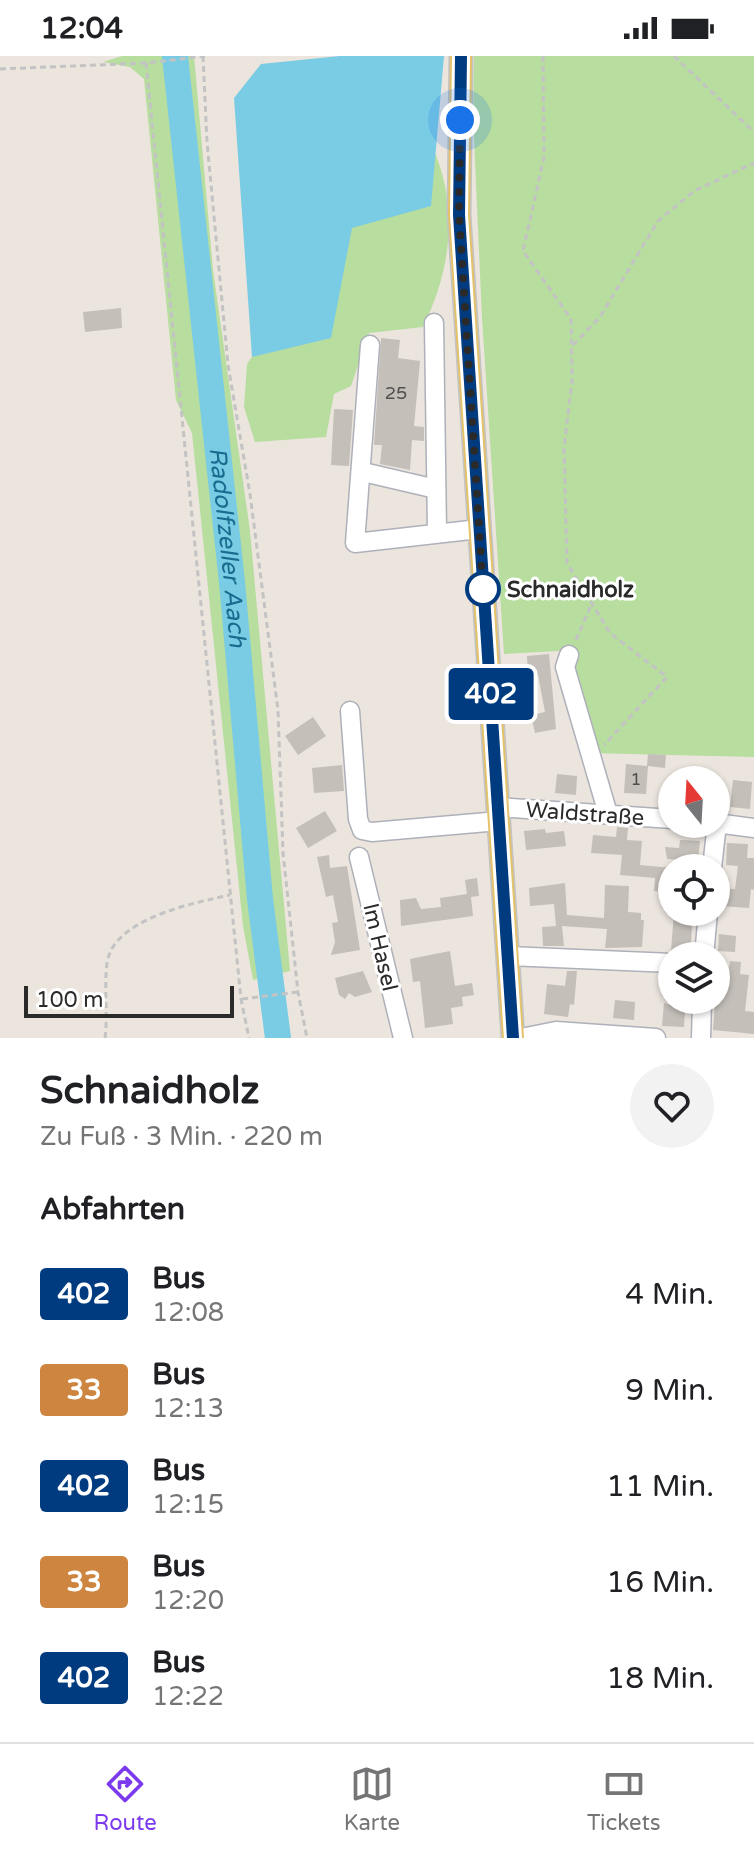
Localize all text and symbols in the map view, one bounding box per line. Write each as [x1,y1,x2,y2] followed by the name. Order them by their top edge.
[40,10,123,47] text: 12:04
[440,100,480,140] your location
[385,382,407,404] house number: 25
[202,446,252,650] water label: Radolfzeller Aach
[466,572,500,606] marker: Schnaidholz
[507,577,634,603] place label: Schnaidholz
[445,668,537,720] line badge: 402
[465,677,517,711] text: 402
[658,766,730,838] north arrow
[658,766,730,1014] map controls
[630,768,642,790] house number: 1
[525,797,645,831] street label: Waldstraße
[658,854,730,926] button: locate
[357,901,403,994] street label: Im Hasel
[658,942,730,1014] button: layers
[24,982,234,1018] scale bar
[36,987,103,1013] text: 100 m
[630,1064,714,1148] button: heart
[40,1068,259,1114] text: Schnaidholz
[40,1121,323,1152] text: Zu Fuß · 3 Min. · 220 m
[40,1191,185,1228] text: Abfahrten
[152,1260,205,1297] text: Bus
[625,1276,714,1313] text: 4 Min.
[58,1277,110,1311] text: 402
[152,1297,224,1328] text: 12:08
[152,1356,205,1393] text: Bus
[625,1372,714,1409] text: 9 Min.
[66,1373,102,1407] text: 33
[152,1393,224,1424] text: 12:13
[152,1452,205,1489] text: Bus
[606,1468,714,1505] text: 11 Min.
[58,1469,110,1503] text: 402
[152,1489,224,1520] text: 12:15
[152,1548,205,1585] text: Bus
[606,1564,714,1601] text: 16 Min.
[66,1565,102,1599] text: 33
[152,1585,224,1616] text: 12:20
[152,1644,205,1681] text: Bus
[606,1660,714,1697] text: 18 Min.
[58,1661,110,1695] text: 402
[152,1681,224,1712] text: 12:22
[94,1762,157,1836] tab: Route
[344,1762,400,1836] tab: Karte
[587,1762,660,1836] tab: Tickets

